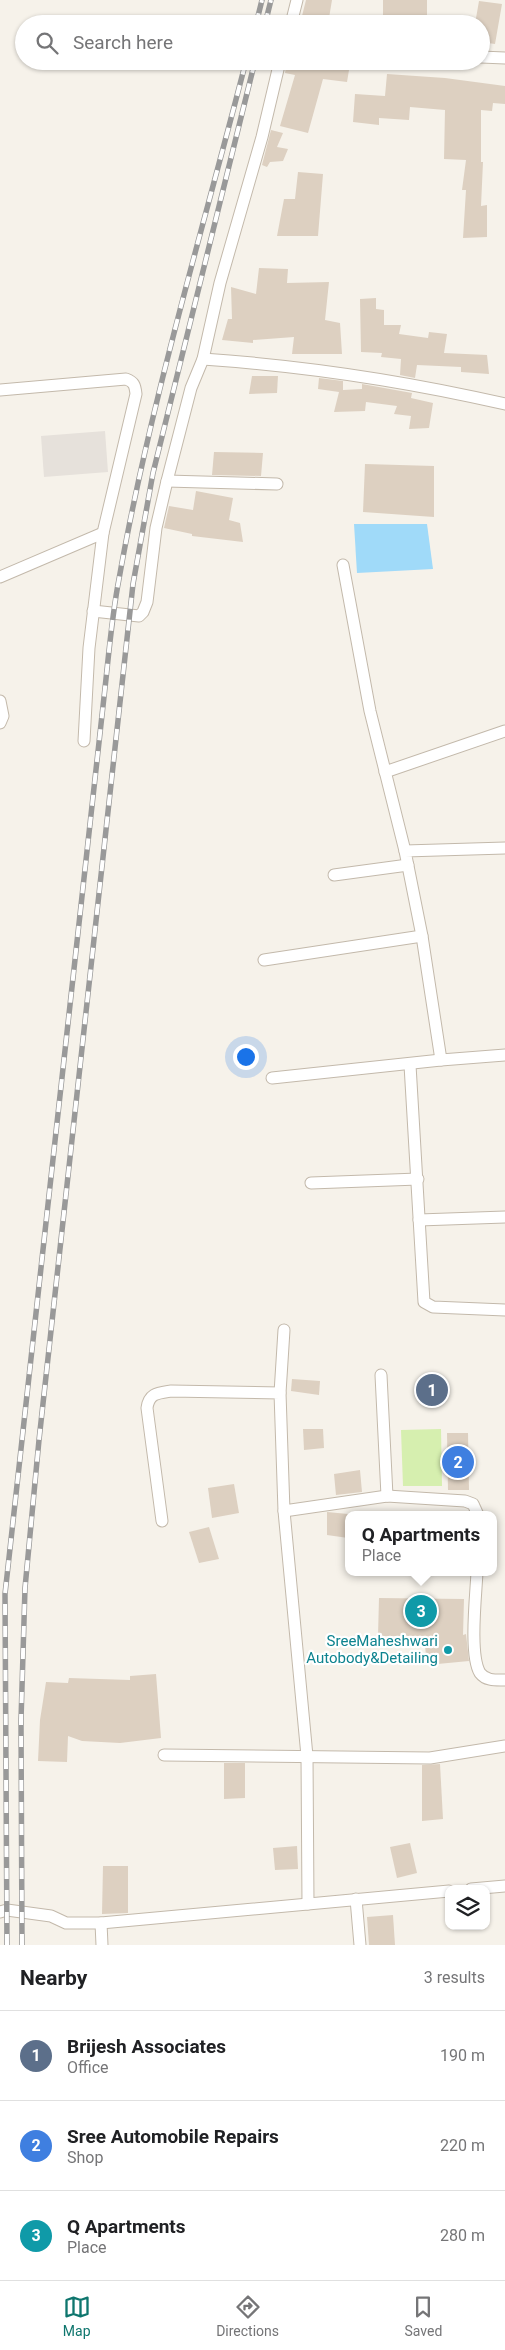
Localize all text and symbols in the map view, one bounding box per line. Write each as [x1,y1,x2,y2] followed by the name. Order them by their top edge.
[15,15,490,70] search box
[33,29,61,57] icon: search
[73,31,173,54] text: Search here
[233,1044,259,1070] your location
[416,1371,448,1409] pin: 1
[442,1443,474,1481] pin: 2
[345,1511,497,1576] popup
[362,1523,480,1546] text: Q Apartments
[362,1546,401,1565] text: Place
[405,1592,437,1630] pin: 3
[306,1632,438,1667] place label: SreeMaheshwari Autobody&Detailing
[442,1644,454,1656] marker: SreeMaheshwari Autobody&Detailing
[445,1885,490,1930] map controls
[445,1885,490,1930] button: layers
[20,1966,87,1990] text: Nearby
[424,1968,485,1987] text: 3 results
[67,2035,226,2058] text: Brijesh Associates
[31,2046,41,2065] text: 1
[440,2046,485,2065] text: 190 m
[67,2058,109,2077] text: Office
[67,2125,279,2148] text: Sree Automobile Repairs
[31,2136,41,2155] text: 2
[440,2136,485,2155] text: 220 m
[67,2148,103,2167] text: Shop
[67,2215,186,2238] text: Q Apartments
[31,2226,41,2245] text: 3
[440,2226,485,2245] text: 280 m
[67,2238,107,2257] text: Place
[63,2293,91,2339] tab: Map
[216,2293,279,2339] tab: Directions
[404,2293,442,2339] tab: Saved

